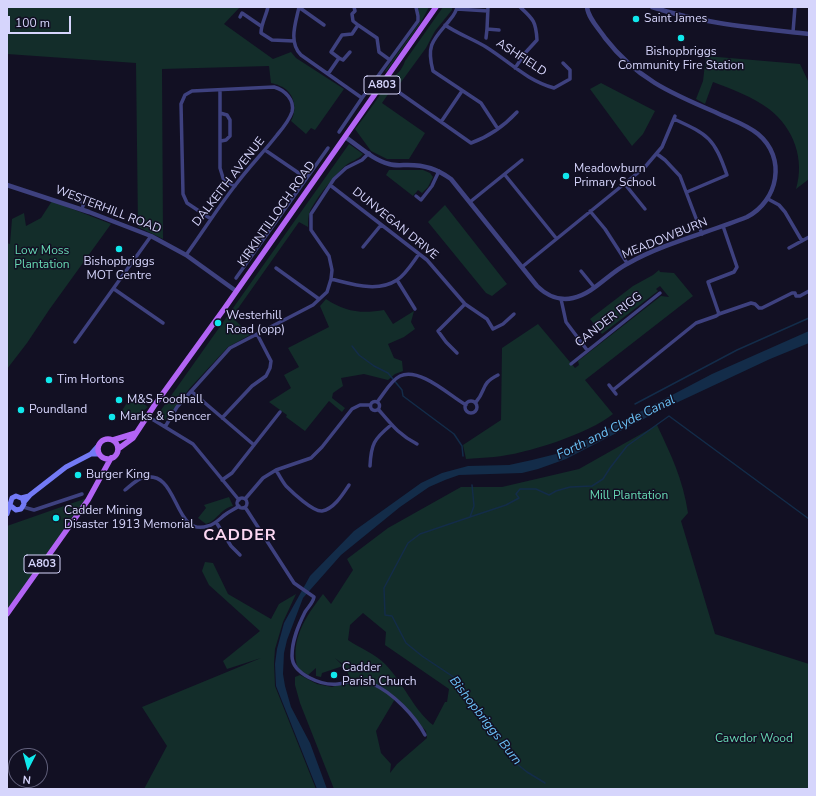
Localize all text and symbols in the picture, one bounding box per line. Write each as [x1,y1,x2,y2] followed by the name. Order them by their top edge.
[10,8,73,34] scale bar
[644,12,707,26] place label: Saint James
[631,14,641,24] marker: Saint James
[15,15,50,31] text: 100 m
[676,33,686,43] marker: Bishopbriggs Community Fire Station
[493,36,549,80] street label: ASHFIELD
[618,45,744,73] place label: Bishopbriggs Community Fire Station
[364,76,400,94] road number: A803
[190,135,268,229] street label: DALKEITH AVENUE
[235,159,319,269] street label: KIRKINTILLOCH ROAD
[574,162,656,190] place label: Meadowburn Primary School
[561,171,571,181] marker: Meadowburn Primary School
[53,183,163,237] street label: WESTERHILL ROAD
[349,185,441,263] street label: DUNVEGAN DRIVE
[620,215,710,263] street label: MEADOWBURN
[14,244,70,272] park label: Low Moss Plantation
[114,244,124,254] marker: Bishopbriggs MOT Centre
[83,255,155,283] place label: Bishopbriggs MOT Centre
[573,289,645,351] street label: CANDER RIGG
[226,309,285,337] place label: Westerhill Road (opp)
[213,318,223,328] marker: Westerhill Road (opp)
[57,373,124,387] place label: Tim Hortons
[44,375,54,385] marker: Tim Hortons
[554,392,678,464] water label: Forth and Clyde Canal
[127,393,203,407] place label: M&S Foodhall
[114,395,124,405] marker: M&S Foodhall
[29,403,87,417] place label: Poundland
[16,405,26,415] marker: Poundland
[120,410,211,424] place label: Marks & Spencer
[107,412,117,422] marker: Marks & Spencer
[86,468,150,482] place label: Burger King
[73,470,83,480] marker: Burger King
[590,489,668,503] park label: Mill Plantation
[64,504,194,532] place label: Cadder Mining Disaster 1913 Memorial
[51,513,61,523] marker: Cadder Mining Disaster 1913 Memorial
[203,526,277,546] district label: CADDER
[24,555,60,573] road number: A803
[342,661,417,689] place label: Cadder Parish Church
[329,670,339,680] marker: Cadder Parish Church
[445,673,525,769] water label: Bishopbriggs Burn
[715,732,793,746] park label: Cawdor Wood
[8,748,48,788] north arrow
[22,772,32,787] text: N

